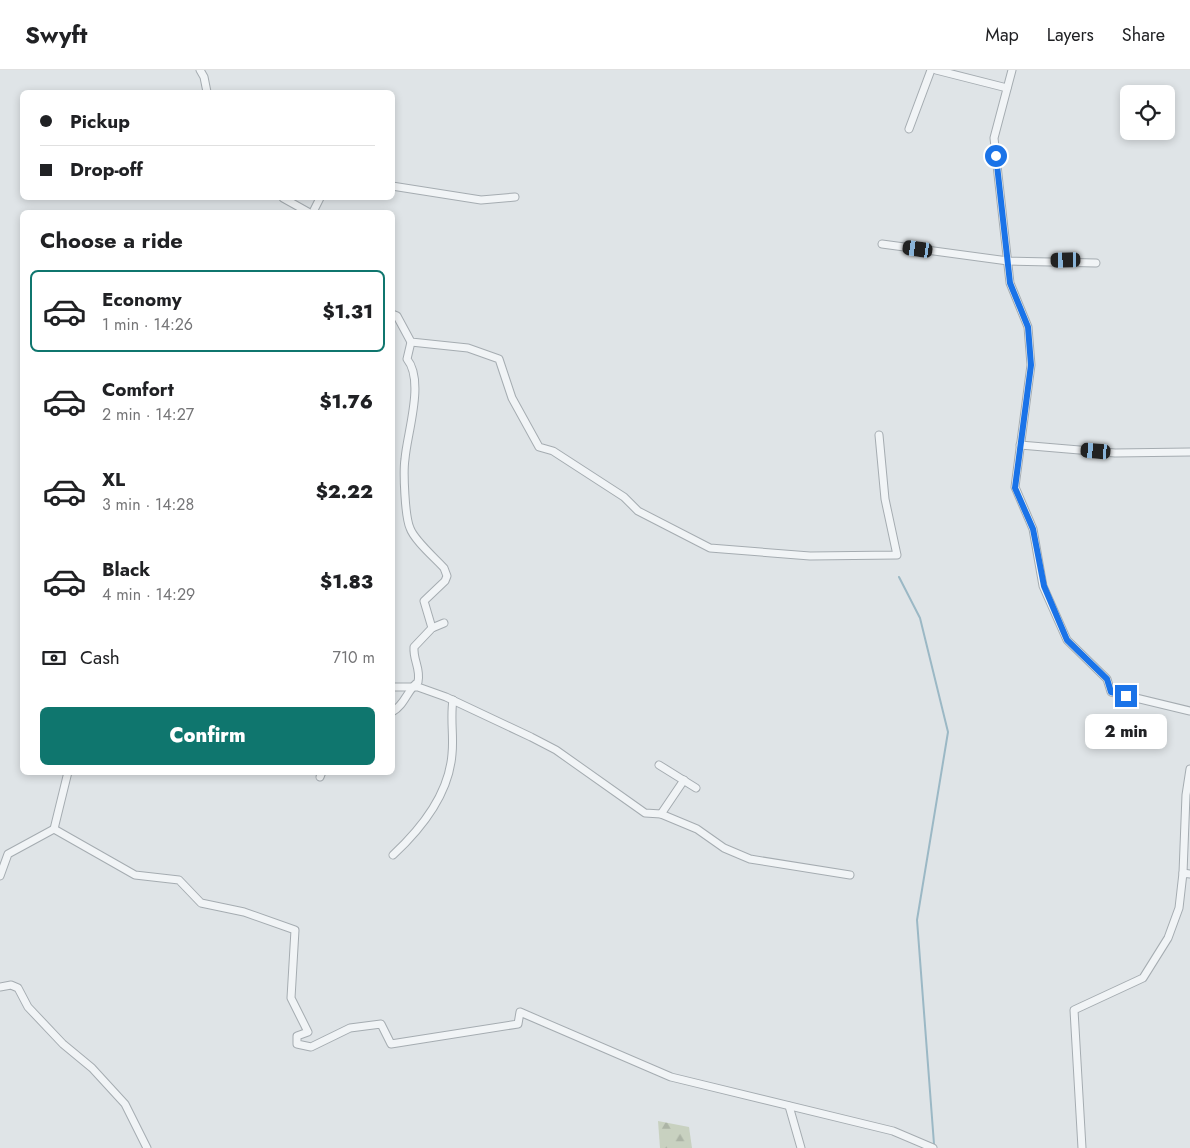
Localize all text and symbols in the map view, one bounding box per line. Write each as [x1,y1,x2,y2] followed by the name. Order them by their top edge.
[25,17,87,52] text: Swyft
[985,22,1019,48] text: Map
[1047,22,1094,48] text: Layers
[1122,22,1165,48] text: Share
[1120,85,1175,140] map controls
[1120,85,1175,140] button: locate
[70,108,130,135] text: Pickup
[985,145,1007,167] route start
[70,156,143,183] text: Drop-off
[40,224,183,256] text: Choose a ride
[902,239,933,259] car
[1050,252,1081,268] car
[102,286,182,313] text: Economy
[42,289,87,334] icon: car
[322,298,373,325] text: $1.31
[102,313,193,336] text: 1 min · 14:26
[102,376,174,403] text: Comfort
[42,379,87,424] icon: car
[320,388,373,415] text: $1.76
[102,403,194,426] text: 2 min · 14:27
[1080,442,1111,460] car
[102,466,125,493] text: XL
[42,469,87,514] icon: car
[316,478,373,505] text: $2.22
[102,493,194,516] text: 3 min · 14:28
[102,556,150,583] text: Black
[42,559,87,604] icon: car
[320,568,373,595] text: $1.83
[102,583,195,606] text: 4 min · 14:29
[40,644,68,672] icon: cash
[80,644,120,671] text: Cash
[333,646,375,669] text: 710 m
[1115,685,1137,707] route end
[40,707,375,765] button: Confirm
[1085,714,1167,748] callout: 2 min
[1105,720,1147,743] text: 2 min

